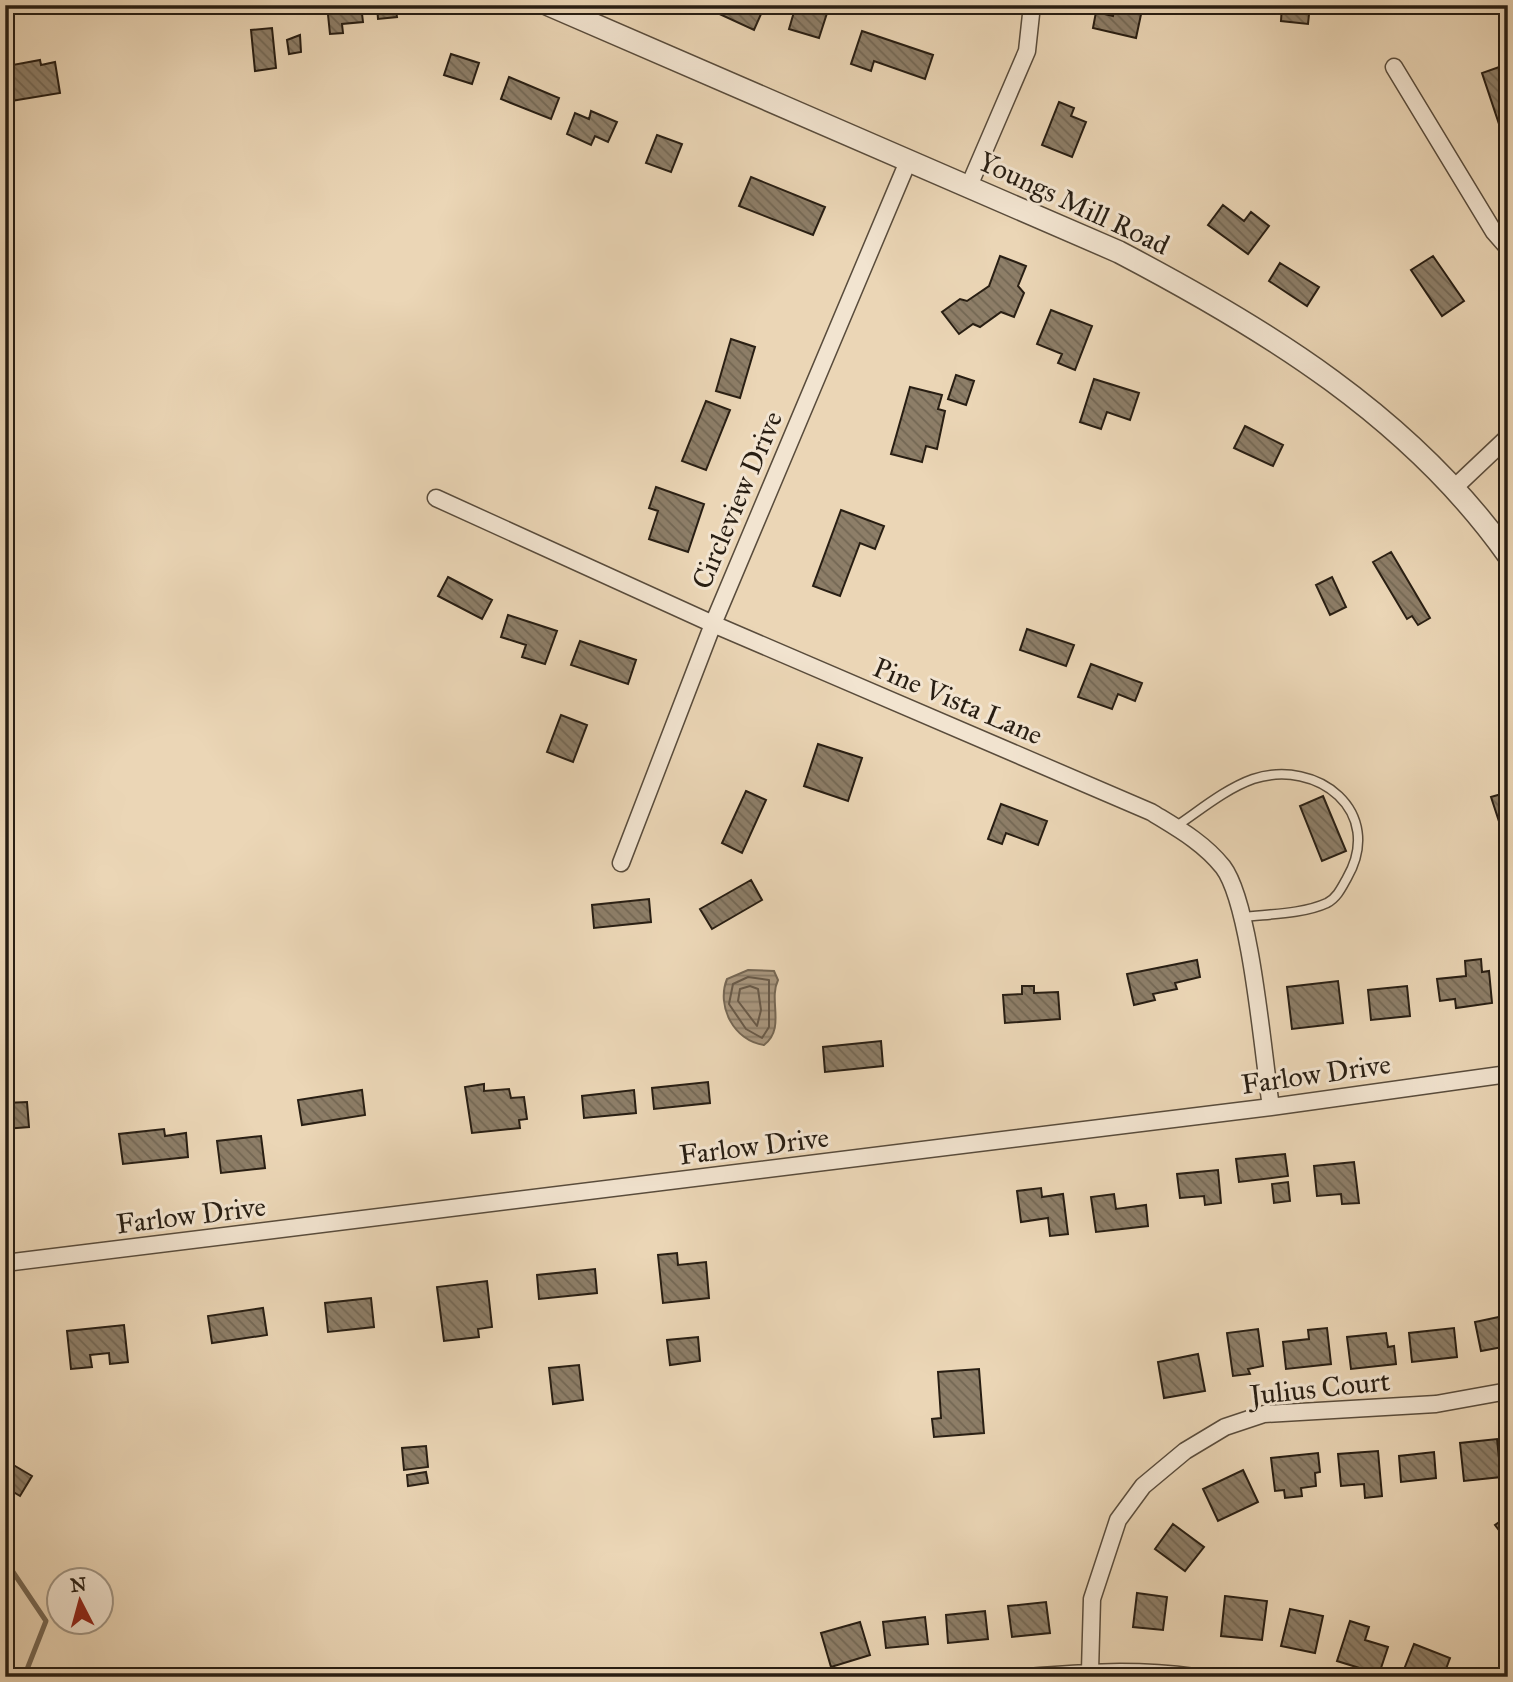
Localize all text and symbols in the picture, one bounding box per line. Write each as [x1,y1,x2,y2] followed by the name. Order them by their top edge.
[973,143,1175,263] street label: Youngs Mill Road
[684,406,790,594] street label: Circleview Drive
[868,650,1048,752] street label: Pine Vista Lane
[1239,1046,1393,1102] street label: Farlow Drive
[677,1119,831,1173] street label: Farlow Drive
[114,1188,268,1242] street label: Farlow Drive
[1245,1363,1392,1413] street label: Julius Court
[46,1566,116,1636] north arrow
[69,1572,87,1597] text: N

